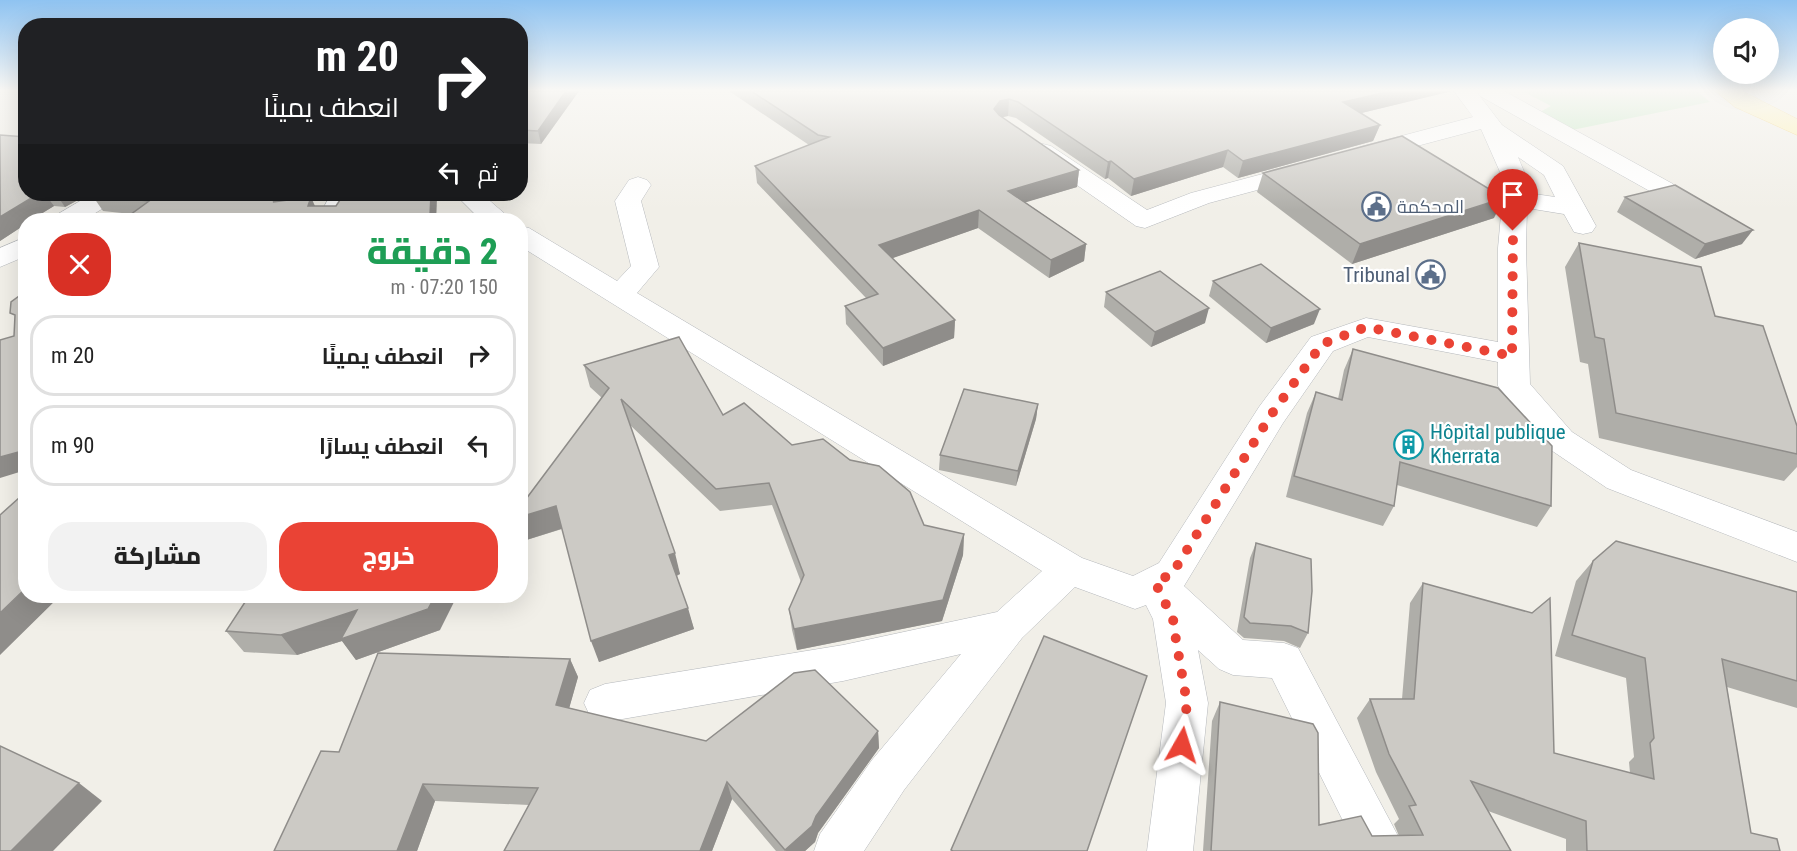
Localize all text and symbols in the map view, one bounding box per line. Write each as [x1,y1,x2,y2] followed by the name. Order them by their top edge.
[1713,18,1779,84] map controls
[1713,18,1779,84] button: sound
[316,32,399,81] text: 20 m
[420,42,498,120] icon: right
[263,92,399,124] text: انعطف يمينًا
[433,156,466,189] icon: left
[478,161,498,186] text: ثم
[1487,169,1538,231] pin
[1496,178,1529,211] icon: arrive
[1360,190,1392,222] public building icon: المحكمة
[1397,196,1464,217] place label: المحكمة
[367,231,498,273] text: 2 دقيقة
[48,233,111,296] button: close
[1415,259,1447,291] public building icon: Tribunal
[1343,263,1410,287] place label: Tribunal
[391,275,498,299] text: 150 m · 07:20
[462,339,495,372] icon: right
[51,343,94,368] text: 20 m
[322,344,444,369] text: انعطف يمينًا
[1430,420,1566,468] place label: Hôpital publique Kherrata
[1393,428,1425,460] building icon: Hôpital publique Kherrata
[462,429,495,462] icon: left
[51,433,94,458] text: 90 m
[319,434,444,459] text: انعطف يسارًا
[48,522,267,591] button: مشاركة
[279,522,498,591] button: خروج
[1150,713,1214,777] position arrow

